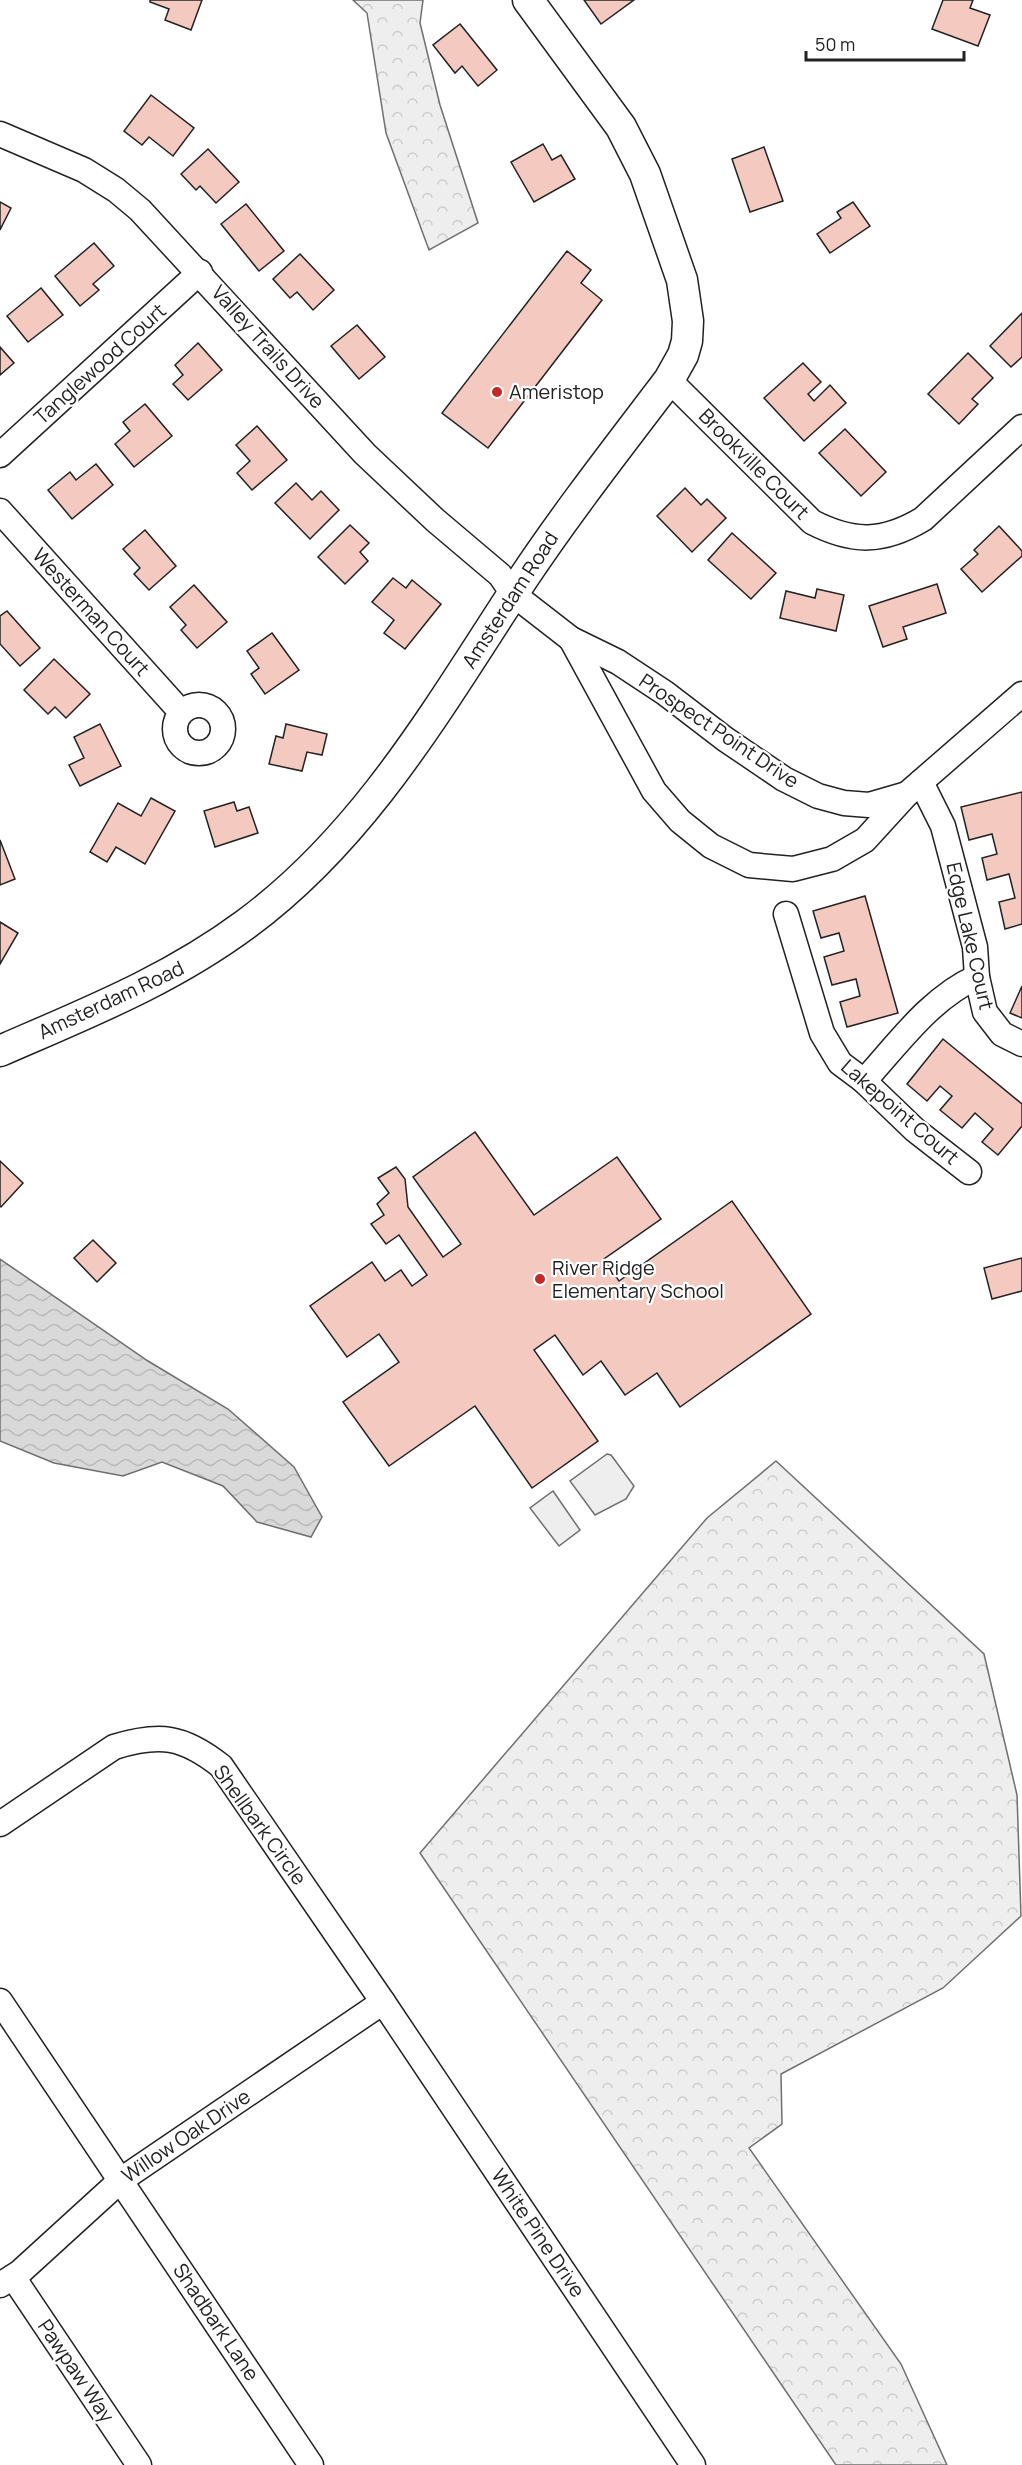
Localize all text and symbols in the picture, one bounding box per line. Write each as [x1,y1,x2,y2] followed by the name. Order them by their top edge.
[806,24,964,62] scale bar
[815,32,855,56] text: 50 m
[206,279,331,414] street label: Valley Trails Drive
[28,297,172,430] street label: Tanglewood Court
[509,378,604,405] place label: Ameristop
[490,385,504,399] marker: Ameristop
[693,402,816,525] street label: Brookville Court
[455,526,564,673] street label: Amsterdam Road
[27,542,156,681] street label: Westerman Court
[634,667,804,794] street label: Prospect Point Drive
[940,859,1001,1012] street label: Edge Lake Court
[34,954,188,1045] street label: Amsterdam Road
[836,1053,965,1170] street label: Lakepoint Court
[552,1254,724,1304] place label: River Ridge Elementary School
[533,1272,547,1286] marker: River Ridge Elementary School
[208,1759,313,1890] street label: Shellbark Circle
[116,2083,255,2189] street label: Willow Oak Drive
[485,2163,591,2302] street label: White Pine Drive
[167,2258,266,2386] street label: Shadbark Lane
[32,2314,121,2428] street label: Pawpaw Way

